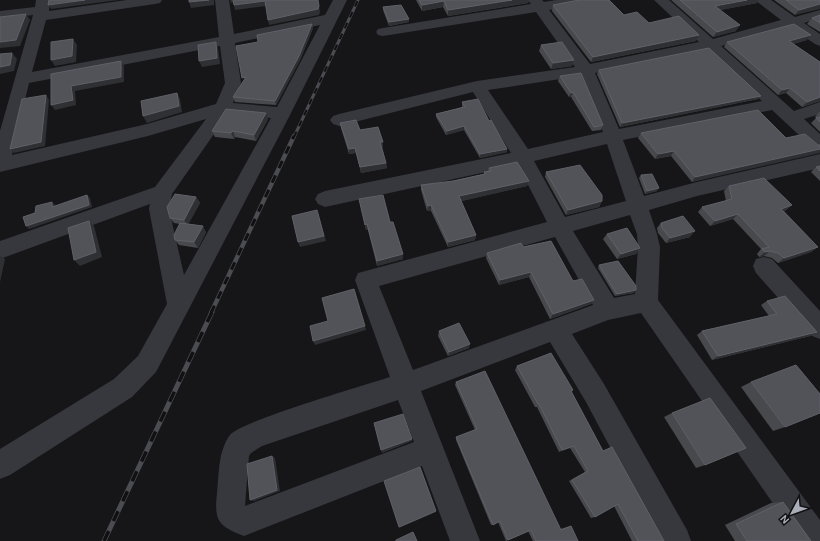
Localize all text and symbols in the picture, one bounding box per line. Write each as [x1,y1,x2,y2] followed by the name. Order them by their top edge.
[772,493,812,533] north arrow
[777,512,792,526] text: N

